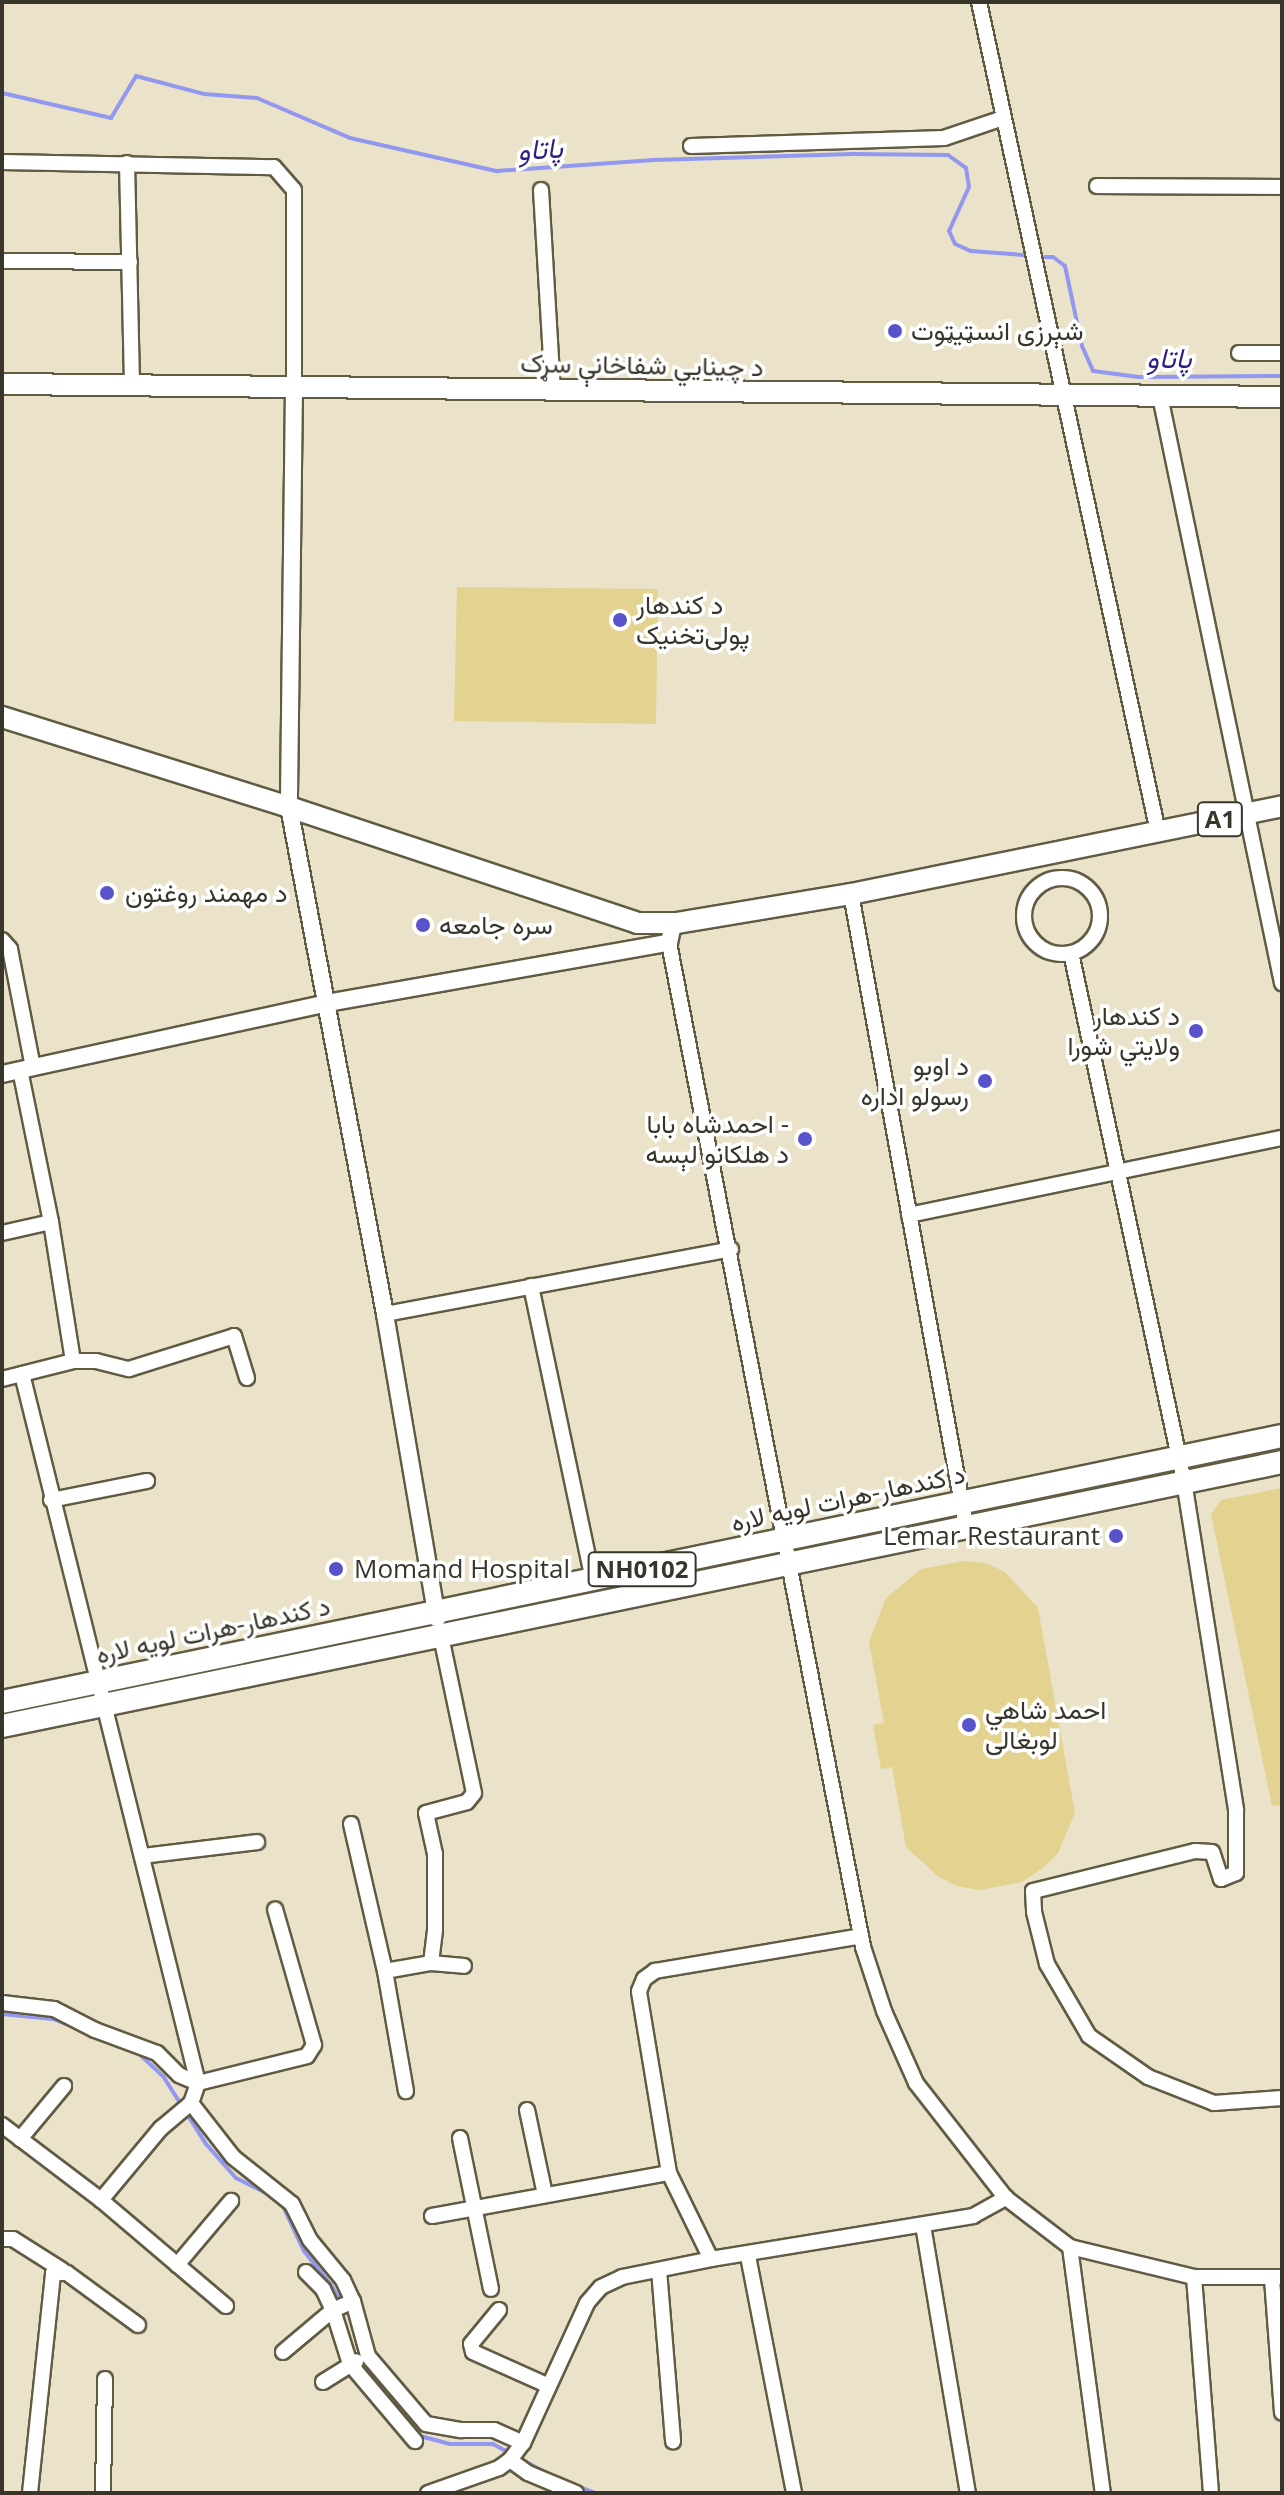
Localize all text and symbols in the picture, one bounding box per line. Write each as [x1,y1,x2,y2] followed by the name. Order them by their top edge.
[516,130,564,166] water label: پاتاو
[911,315,1084,347] place label: شېرزی انسټيټوت
[886,322,904,340] marker: شېرزی انسټيټوت
[1146,340,1192,374] water label: پاتاو
[520,347,764,383] street label: د چينايي شفاخانې سړک
[636,589,750,650] place label: د کندهار پولی‌تخنیک
[611,611,629,629] marker: د کندهار پولی‌تخنیک
[1196,799,1244,839] road number: A1
[125,877,287,909] place label: د مهمند روغتون
[96,882,118,904] marker: د مهمند روغتون
[439,909,553,941] place label: سره جامعه
[414,916,432,934] marker: سره جامعه
[1067,1000,1180,1062] place label: د کندهار ولايتي شورا
[1187,1022,1205,1040] marker: د کندهار ولايتي شورا
[861,1050,969,1112] place label: د اوبو رسولو اداره
[976,1072,994,1090] marker: د اوبو رسولو اداره
[645,1108,789,1170] place label: احمدشاه بابا - د هلکانو لېسه
[796,1130,814,1148] marker: احمدشاه بابا - د هلکانو لېسه
[728,1458,968,1538] street label: د کندهار-هرات لويه لاره
[883,1520,1100,1552] place label: Lemar Restaurant
[1107,1527,1125,1545] marker: Lemar Restaurant
[586,1549,698,1589] road number: NH0102
[354,1553,570,1585] place label: Momand Hospital
[325,1558,347,1580] marker: Momand Hospital
[93,1590,333,1670] street label: د کندهار-هرات لويه لاره
[985,1694,1106,1756] place label: احمد شاهي لوبغالی
[960,1716,978,1734] marker: احمد شاهي لوبغالی

